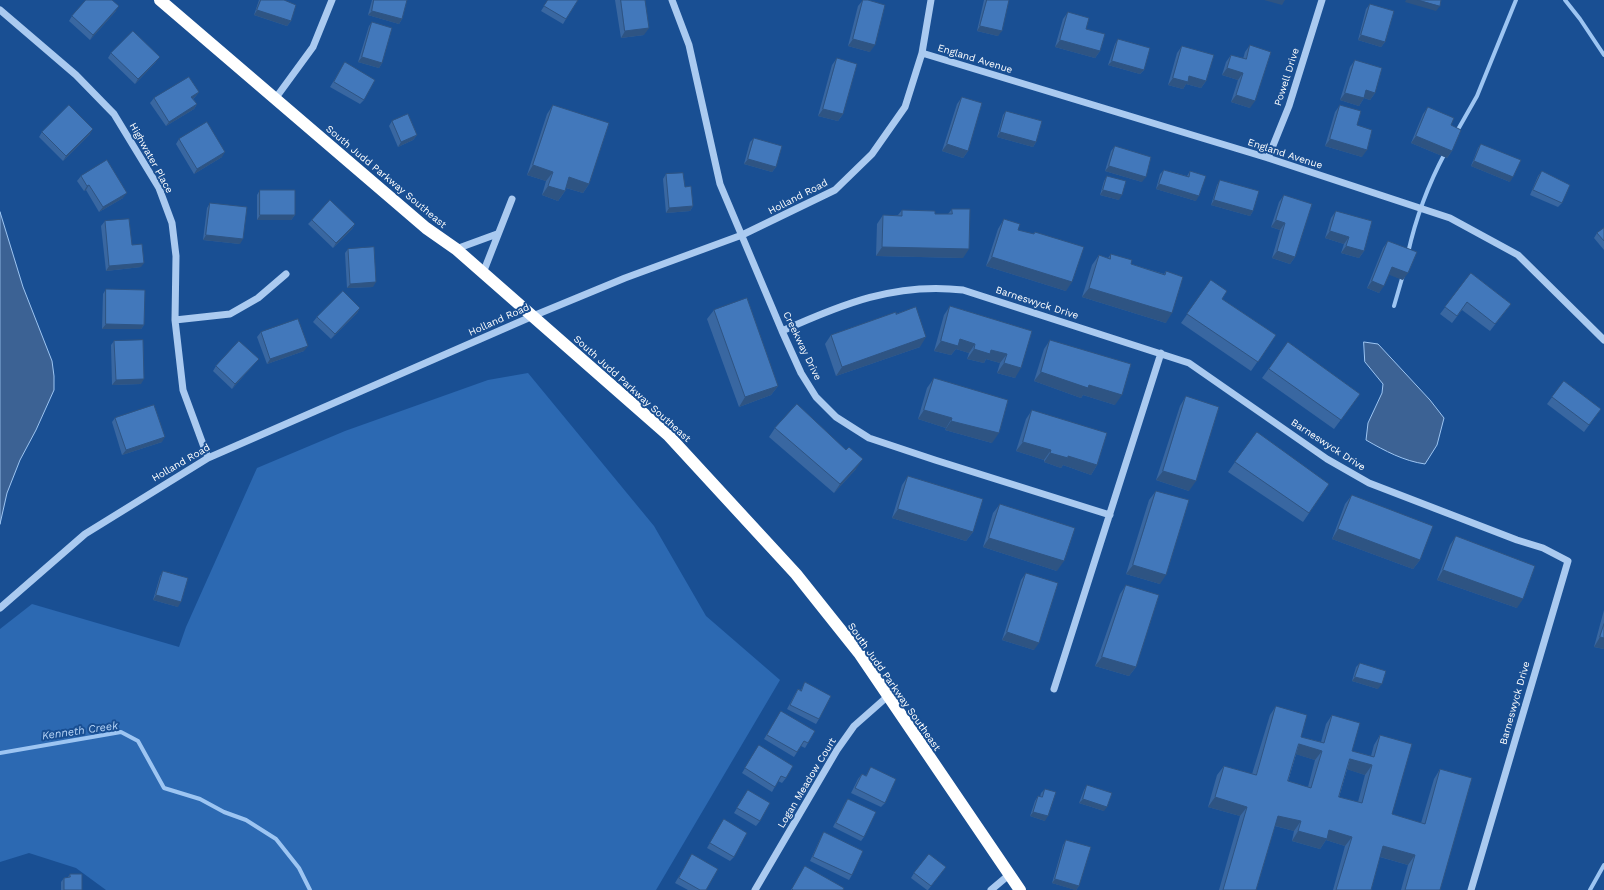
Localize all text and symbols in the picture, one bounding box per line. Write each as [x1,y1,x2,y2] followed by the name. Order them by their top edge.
[936,42,1014,76] street label: England Avenue
[1272,47,1302,107] street label: Powell Drive
[127,121,175,195] street label: Highwater Place
[323,123,449,231] street label: South Judd Parkway Southeast
[1246,136,1324,172] street label: England Avenue
[766,177,830,217] street label: Holland Road
[994,284,1080,322] street label: Barneswyck Drive
[467,301,531,339] street label: Holland Road
[780,310,824,382] street label: Creekway Drive
[571,333,693,445] street label: South Judd Parkway Southeast
[1289,416,1367,474] street label: Barneswyck Drive
[150,441,212,485] street label: Holland Road
[845,621,943,753] street label: South Judd Parkway Southeast
[1497,660,1533,746] street label: Barneswyck Drive
[41,719,119,743] water label: Kenneth Creek
[775,736,839,830] street label: Logan Meadow Court

